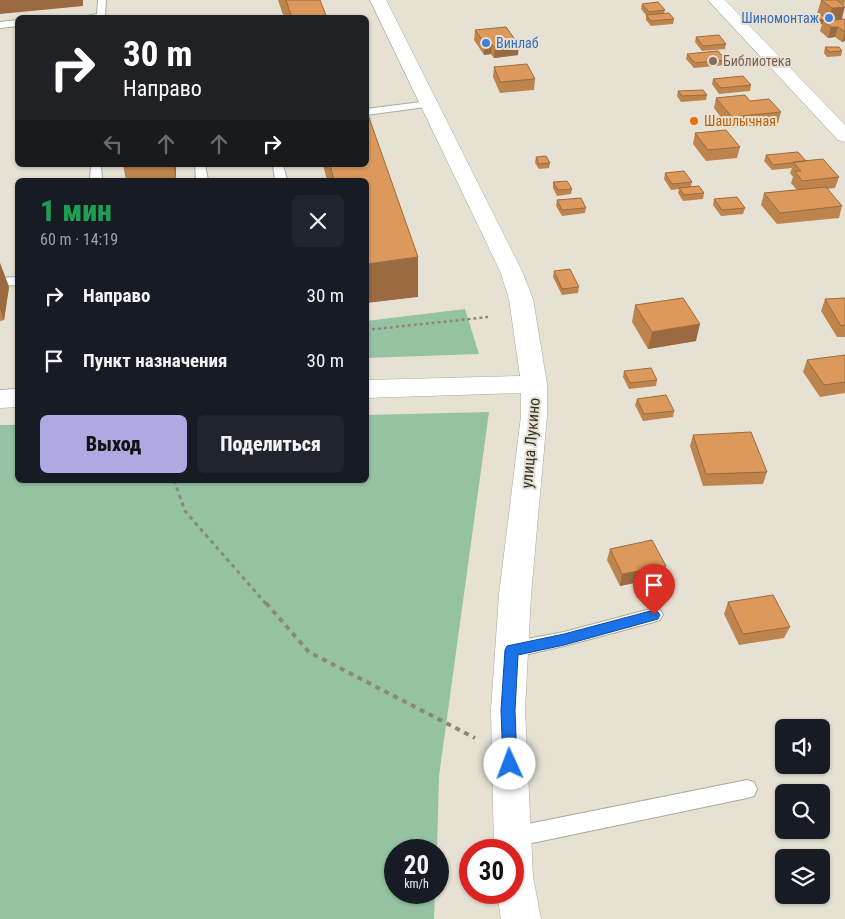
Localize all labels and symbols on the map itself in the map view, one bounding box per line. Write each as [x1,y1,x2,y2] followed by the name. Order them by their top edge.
[741,10,819,26] place label: Шиномонтаж
[823,12,835,24] marker: Шиномонтаж
[496,35,539,51] place label: Винлаб
[480,37,492,49] marker: Винлаб
[723,53,791,69] place label: Библиотека
[707,55,719,67] marker: Библиотека
[704,113,776,129] place label: Шашлычная
[688,115,700,127] marker: Шашлычная
[517,397,544,489] street label: улица Лукино
[633,564,675,615] pin
[483,737,535,789] position arrow
[459,839,524,904] speed limit sign: 30

